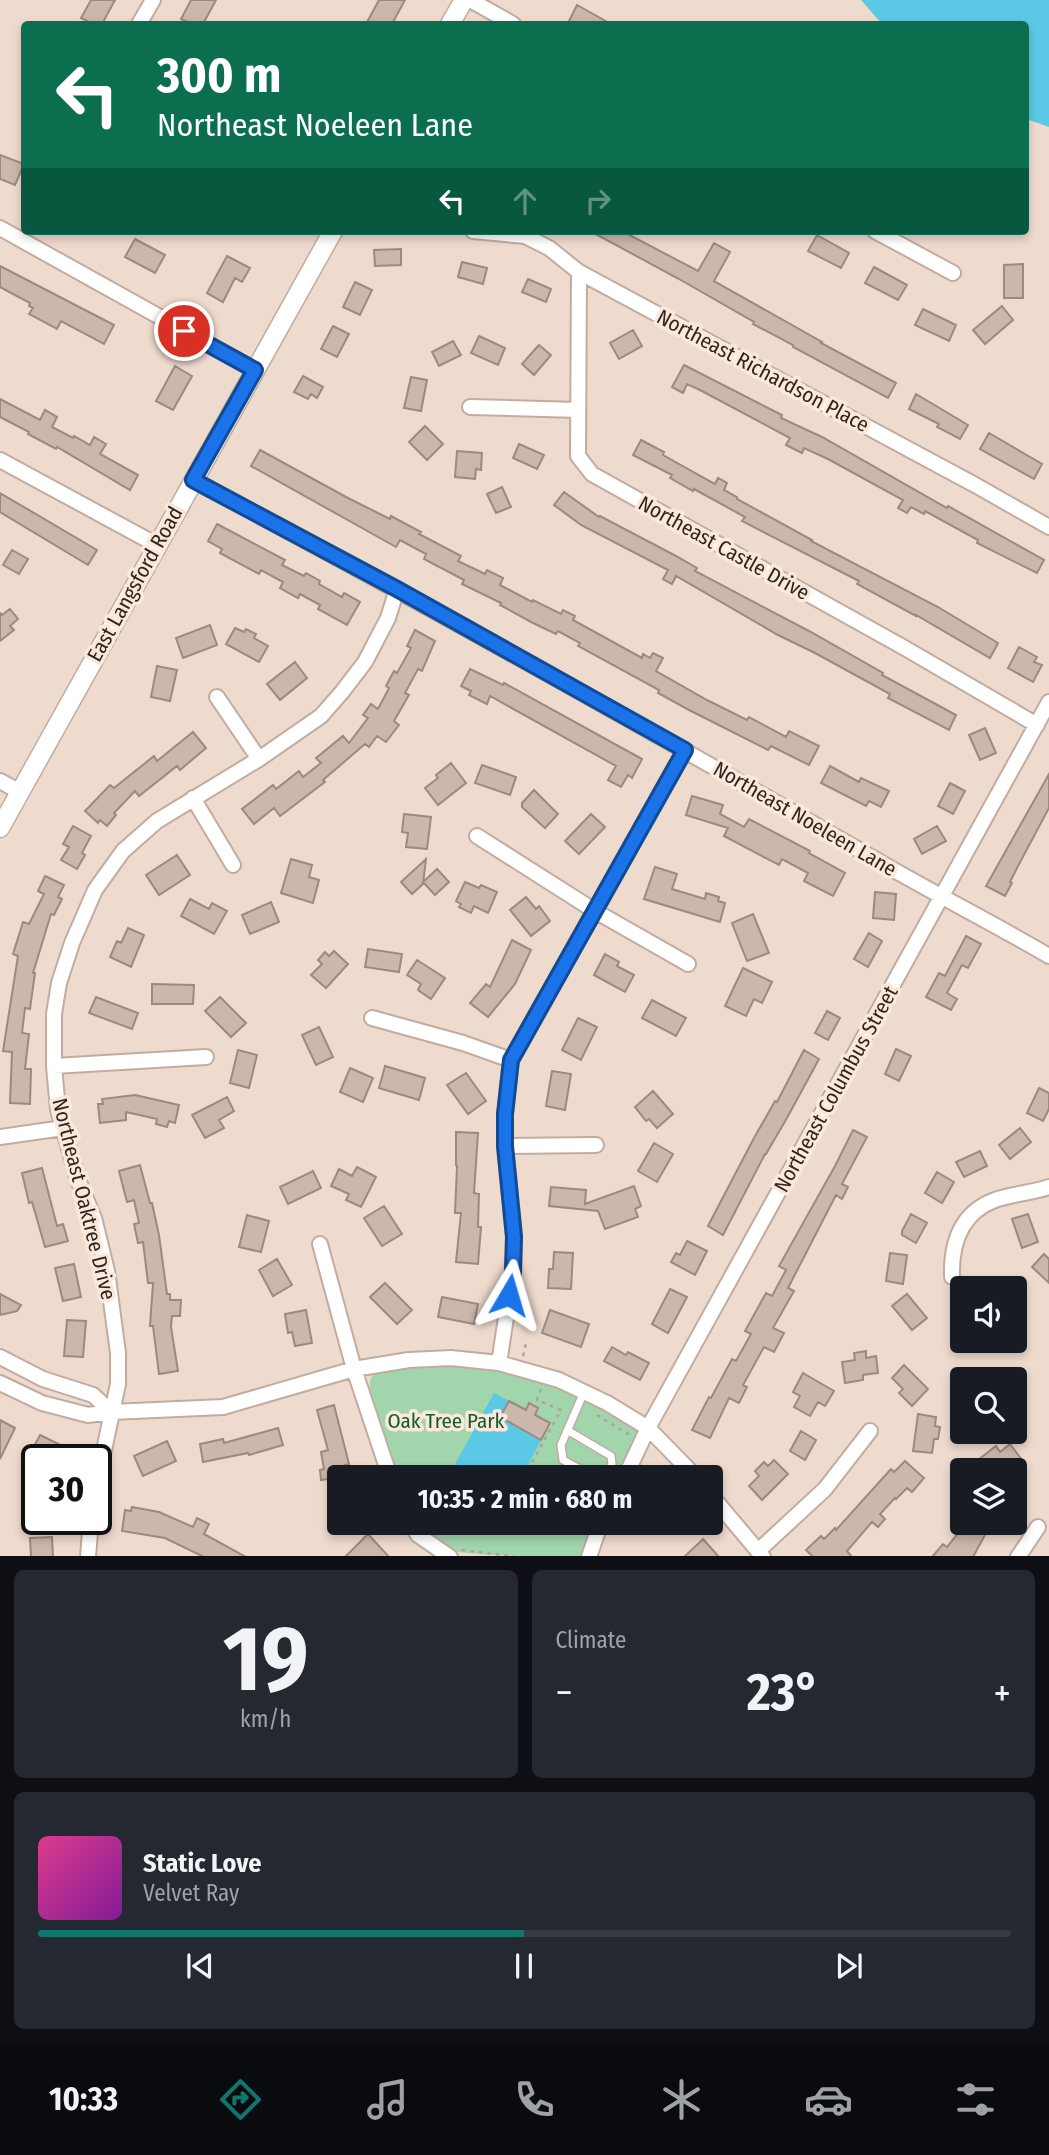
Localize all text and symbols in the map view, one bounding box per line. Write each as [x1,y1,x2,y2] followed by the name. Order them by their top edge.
[157,46,281,105] text: 300 m
[42,49,133,140] icon: left
[157,106,473,144] text: Northeast Noeleen Lane
[433,182,471,220] icon: left
[506,182,544,220] icon: ahead
[579,182,617,220] icon: right
[154,301,214,361] pin
[652,304,874,438] street label: Northeast Richardson Place
[165,312,203,350] icon: arrive
[634,490,814,606] street label: Northeast Castle Drive
[82,502,188,666] street label: East Langsford Road
[709,756,901,882] street label: Northeast Noeleen Lane
[768,981,904,1197] street label: Northeast Columbus Street
[46,1095,122,1303] street label: Northeast Oaktree Drive
[472,1258,546,1332] position arrow
[950,1276,1027,1535] map controls
[950,1276,1027,1353] button: sound
[950,1367,1027,1444] button: search
[388,1408,505,1434] park label: Oak Tree Park
[21,1444,112,1535] speed limit sign: 30
[950,1458,1027,1535] button: layers
[418,1484,632,1515] text: 10:35 · 2 min · 680 m
[223,1605,309,1714] text: 19
[556,1626,626,1654] text: Climate
[747,1661,820,1724] text: 23°
[556,1670,573,1716] text: −
[994,1670,1011,1716] text: +
[240,1705,291,1733] text: km/h
[143,1848,261,1879] text: Static Love
[143,1879,239,1907] text: Velvet Ray
[181,1947,219,1985] icon: previous
[505,1947,543,1985] icon: pause
[830,1947,868,1985] icon: next
[216,2075,265,2124] icon: directions
[363,2075,412,2124] icon: music
[510,2075,559,2124] icon: phone
[657,2075,706,2124] icon: climate
[804,2075,853,2124] icon: car
[951,2075,1000,2124] icon: filters
[49,2080,118,2118] text: 10:33

